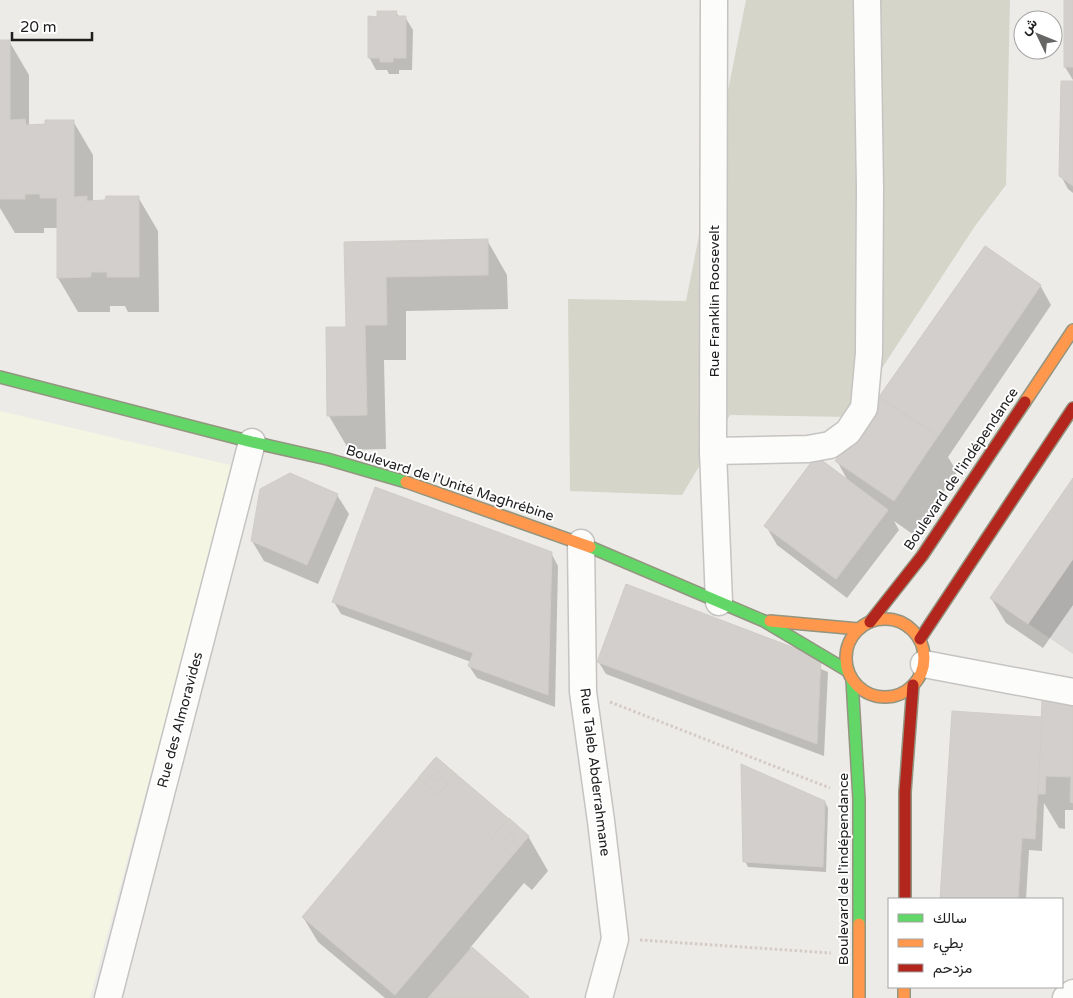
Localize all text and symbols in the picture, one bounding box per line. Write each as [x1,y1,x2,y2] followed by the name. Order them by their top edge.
[12,10,92,42] scale bar
[1013,10,1063,60] north arrow
[1017,14,1041,38] text: ش
[20,18,57,36] text: 20 m
[706,224,723,377] street label: Rue Franklin Roosevelt
[900,384,1022,554] street label: Boulevard de l'indépendance
[344,441,556,525] street label: Boulevard de l'Unité Maghrébine
[154,650,206,790] street label: Rue des Almoravides
[576,687,614,857] street label: Rue Taleb Abderrahmane
[835,773,852,965] street label: Boulevard de l'indépendance
[888,898,1063,988] legend
[933,909,967,927] text: سالك
[933,934,963,956] text: بطيء
[933,959,972,978] text: مزدحم

